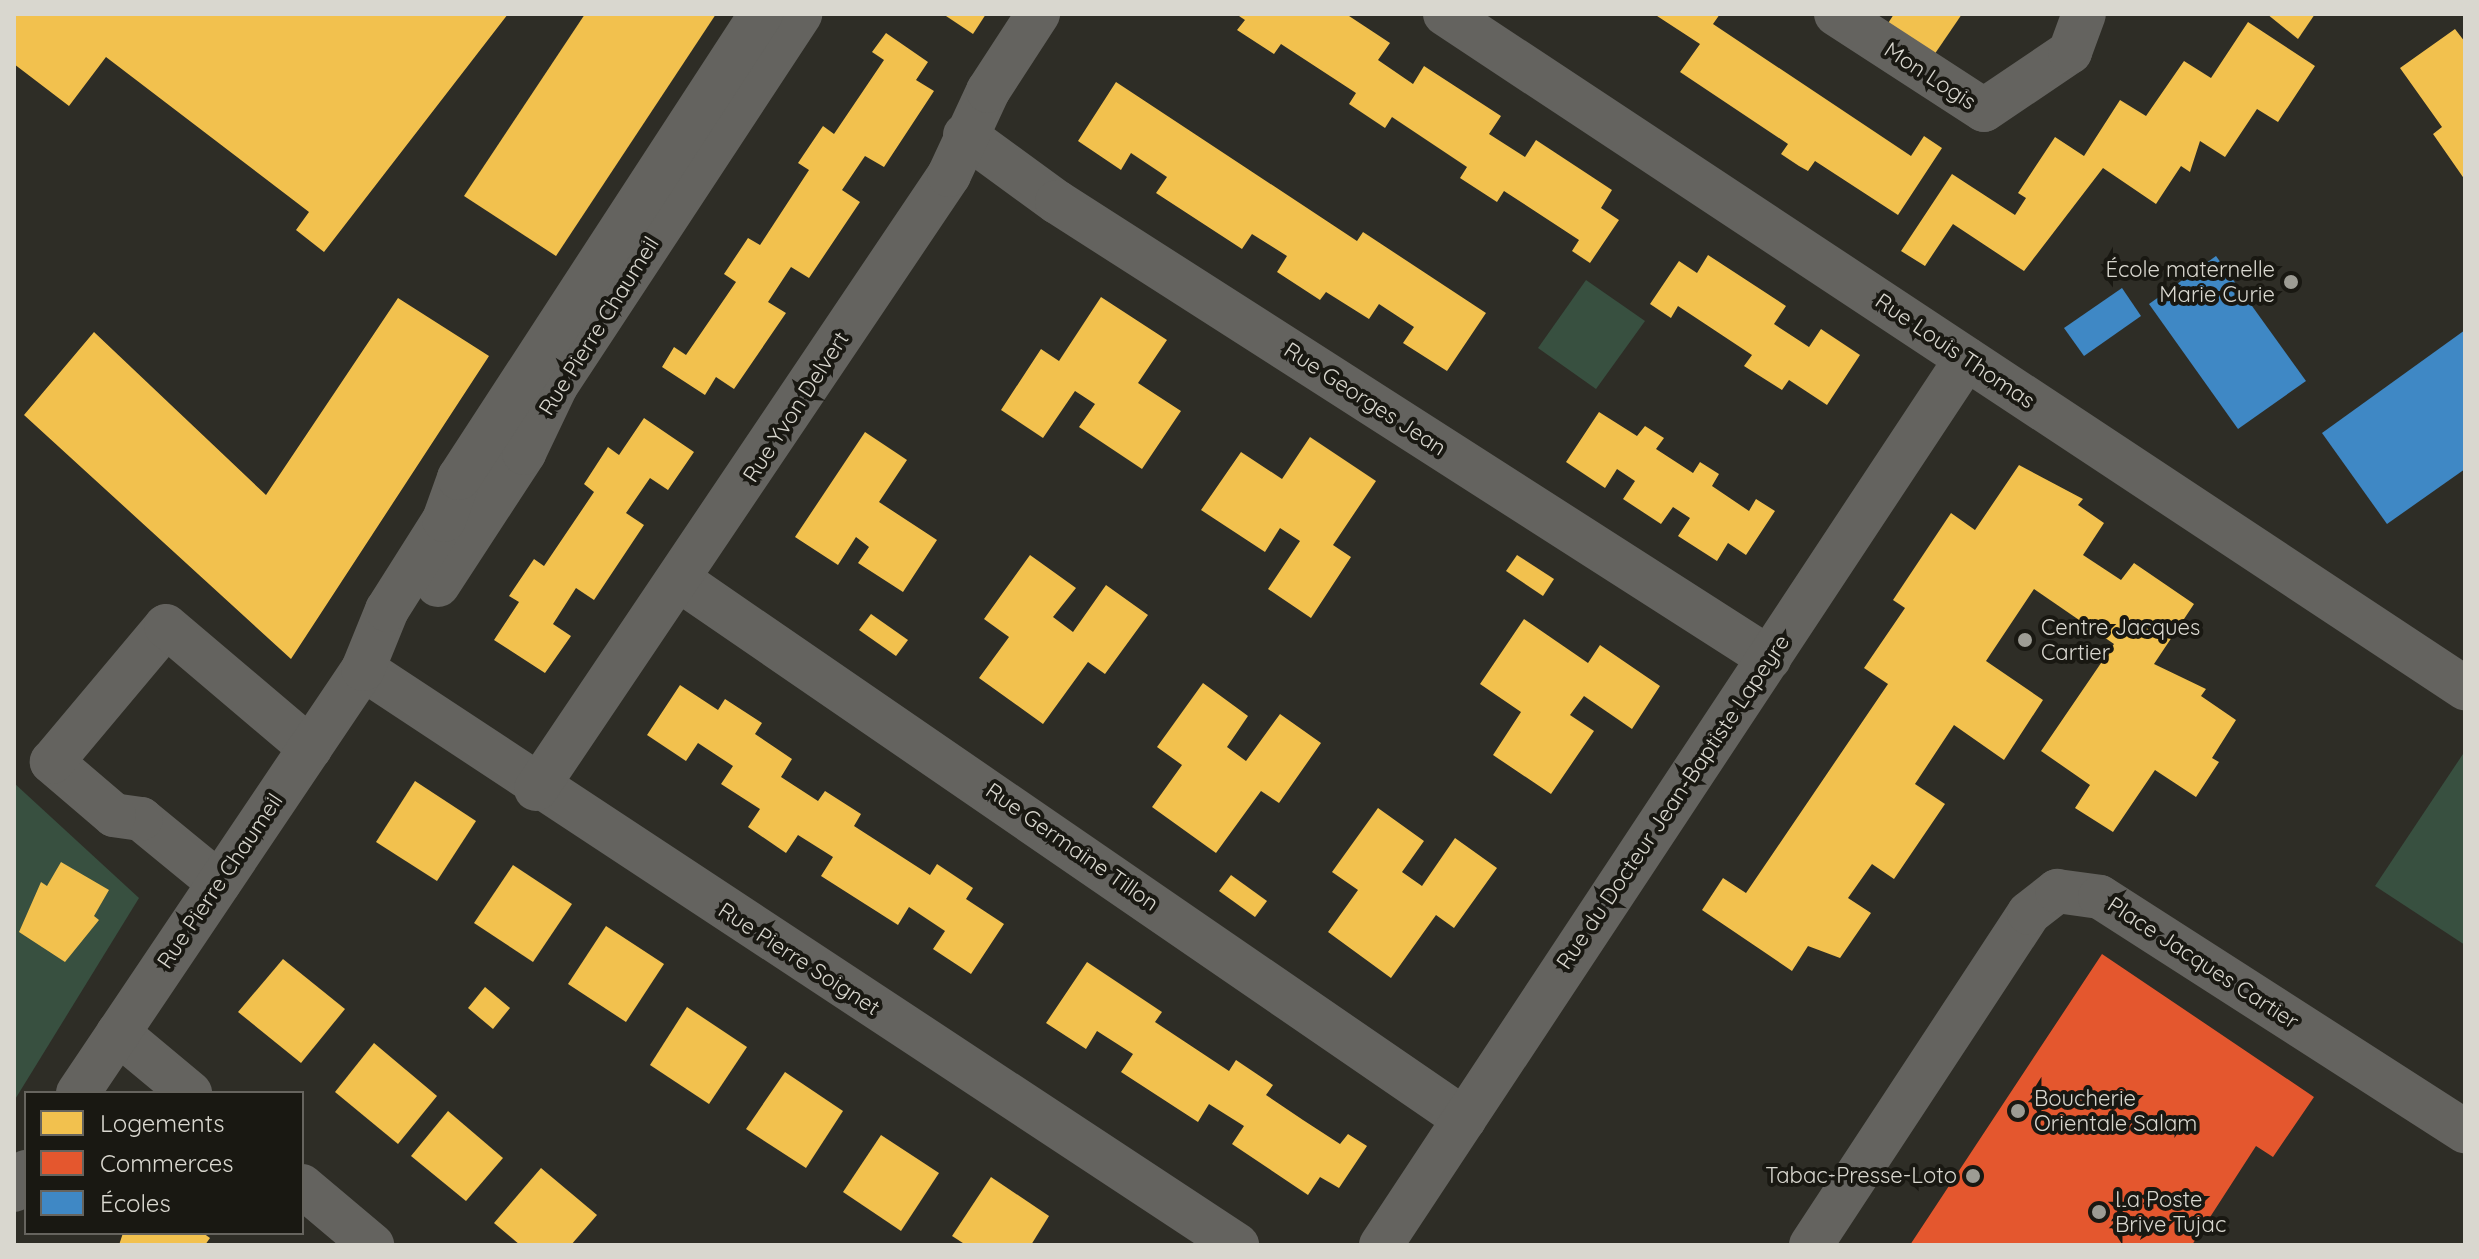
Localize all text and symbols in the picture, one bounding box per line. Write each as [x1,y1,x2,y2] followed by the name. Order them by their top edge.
[1879,37,1981,115] street label: Mon Logis
[533,232,665,420] street label: Rue Pierre Chaumeil
[2105,256,2275,308] place label: École maternelle Marie Curie
[2282,273,2300,291] marker: École maternelle Marie Curie
[1870,288,2040,414] street label: Rue Louis Thomas
[738,327,854,487] street label: Rue Yvon Delvert
[1279,337,1451,461] street label: Rue Georges Jean
[2041,614,2200,666] place label: Centre Jacques Cartier
[1551,630,1795,974] street label: Rue du Docteur Jean-Baptiste Lapeyre
[2016,631,2034,649] marker: Centre Jacques Cartier
[981,777,1163,917] street label: Rue Germaine Tillon
[152,788,288,974] street label: Rue Pierre Chaumeil
[2103,891,2303,1035] street label: Place Jacques Cartier
[713,897,885,1021] street label: Rue Pierre Soignet
[2034,1085,2197,1136] place label: Boucherie Orientale Salam
[24,1091,304,1235] legend
[2009,1102,2027,1120] marker: Boucherie Orientale Salam
[100,1108,225,1138] text: Logements
[100,1148,233,1178] text: Commerces
[1765,1163,1957,1189] place label: Tabac-Presse-Loto
[1964,1167,1982,1185] marker: Tabac-Presse-Loto
[2115,1186,2226,1238] place label: La Poste Brive Tujac
[100,1188,171,1218] text: Écoles
[2090,1203,2108,1221] marker: La Poste Brive Tujac

